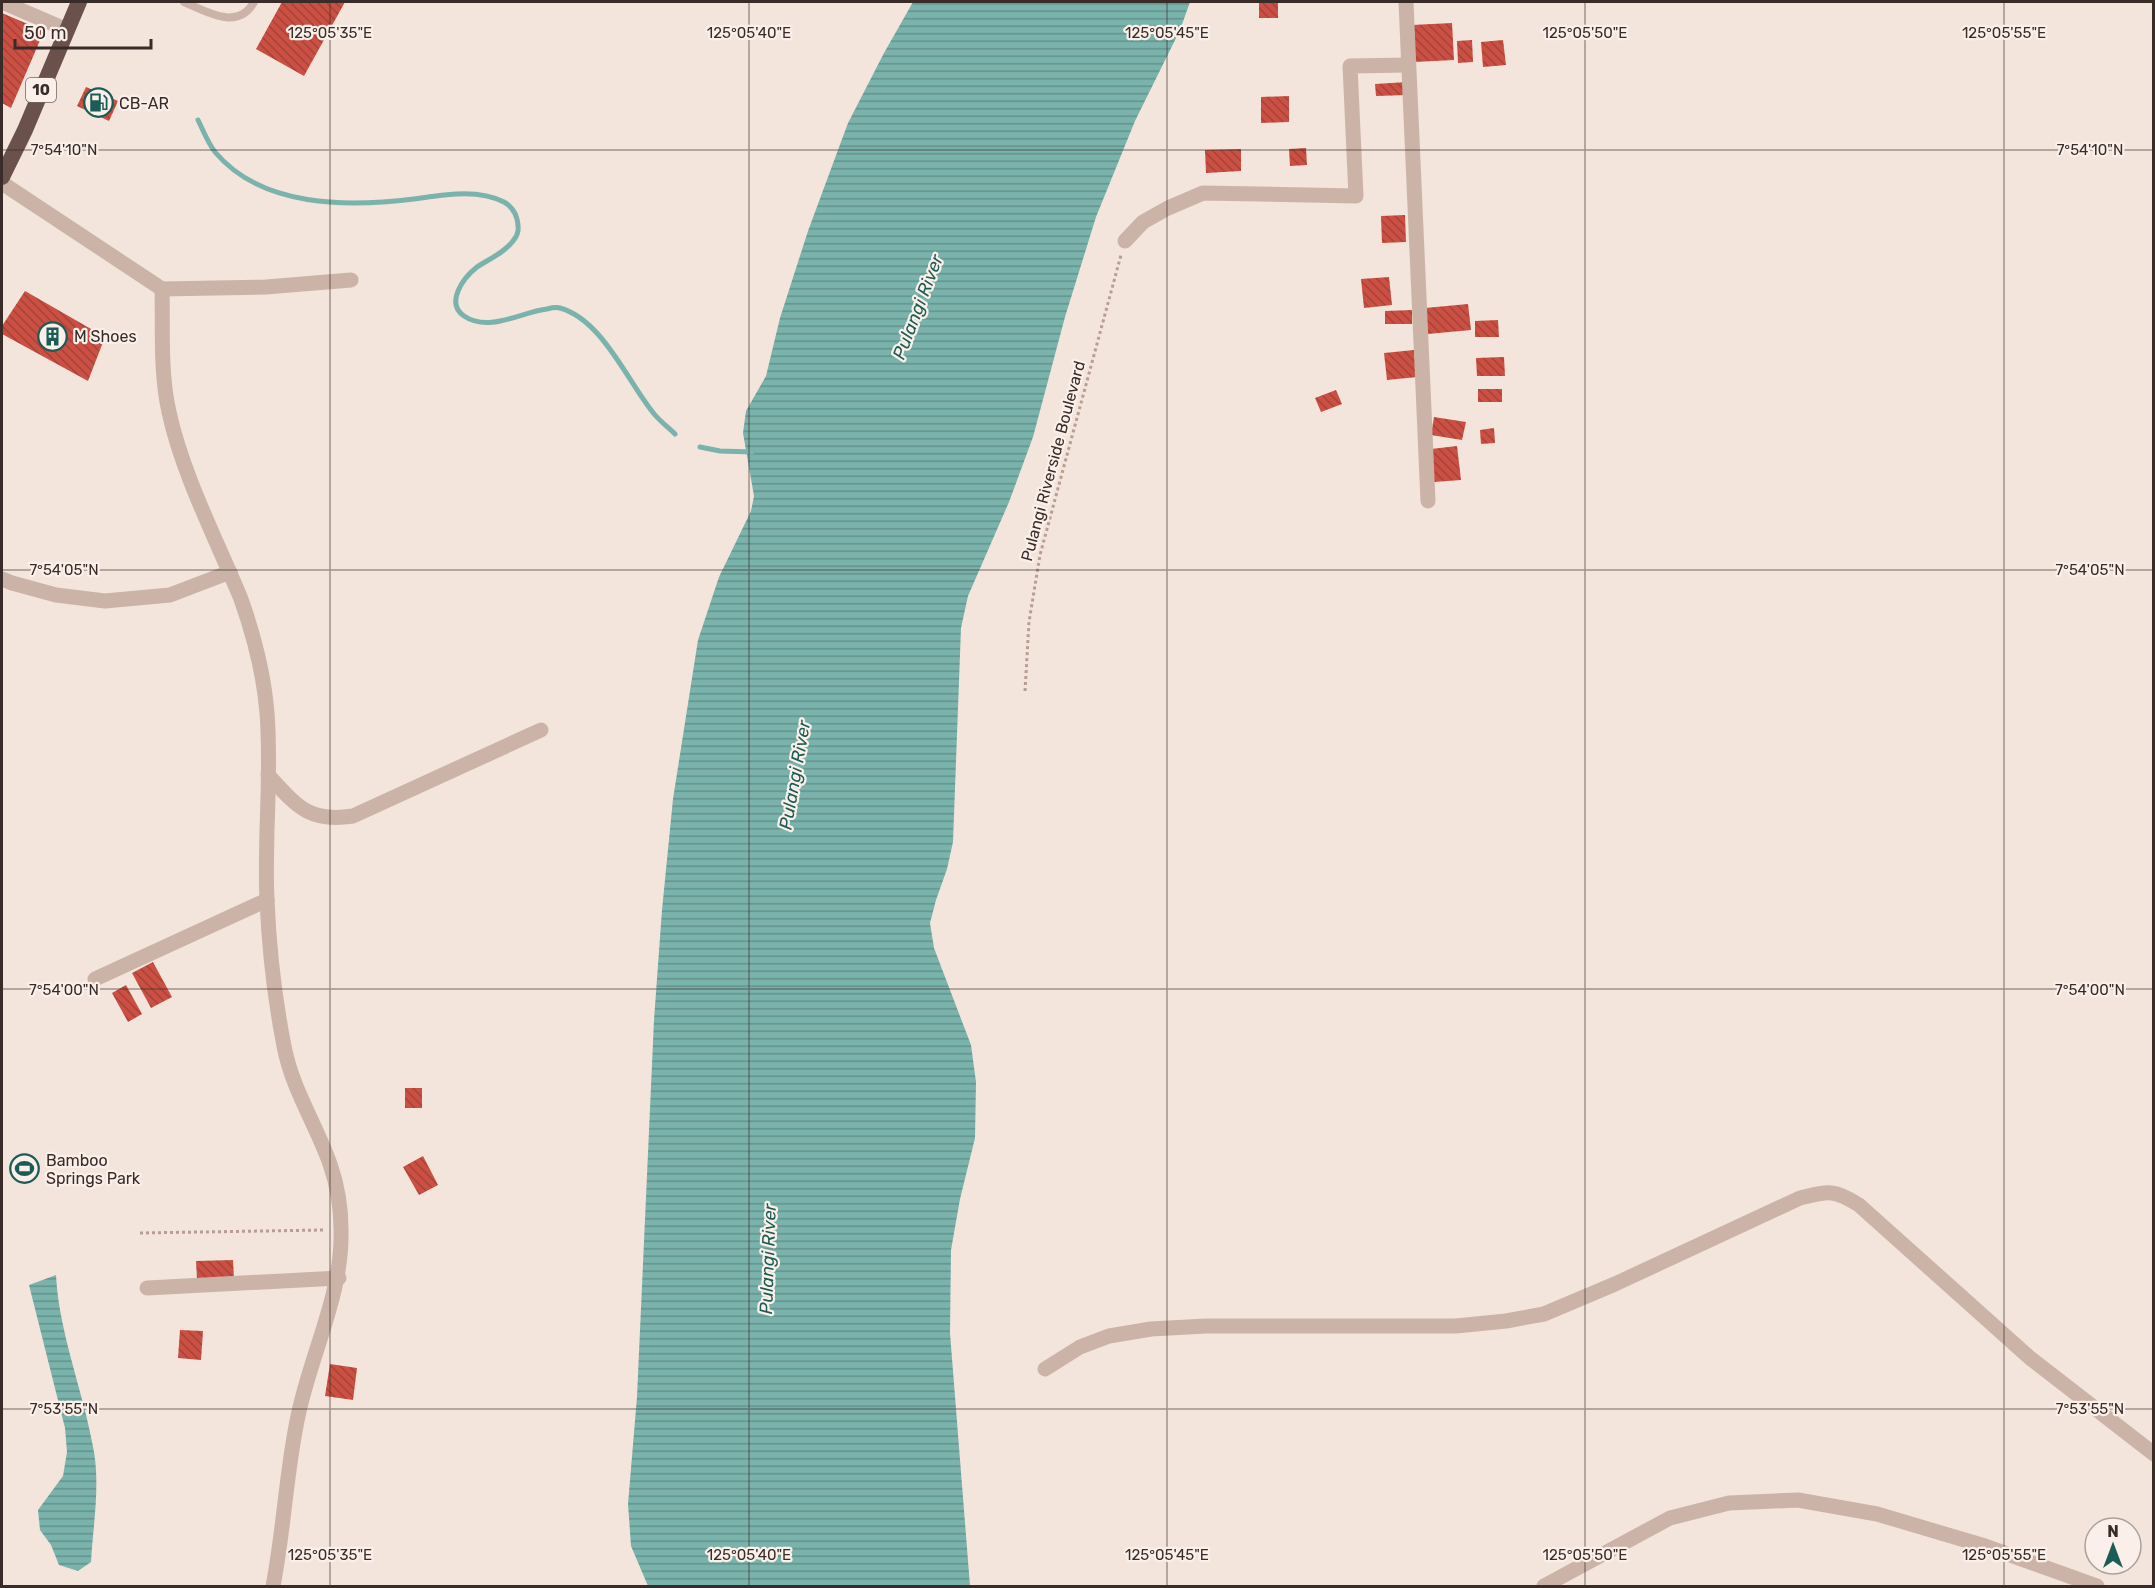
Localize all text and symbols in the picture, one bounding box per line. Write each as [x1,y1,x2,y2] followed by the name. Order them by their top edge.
[15,12,152,50] scale bar
[24,22,67,44] text: 50 m
[288,24,372,42] text: 125°05'35"E
[707,24,791,42] text: 125°05'40"E
[1125,24,1209,42] text: 125°05'45"E
[1543,24,1627,42] text: 125°05'50"E
[1962,24,2046,42] text: 125°05'55"E
[26,78,56,102] road number: 10
[82,87,114,119] fuel station icon: CB-AR
[119,94,169,113] place label: CB-AR
[31,141,97,159] text: 7°54'10"N
[2057,141,2123,159] text: 7°54'10"N
[888,250,948,363] water label: Pulangi River
[37,320,69,352] building icon: M Shoes
[74,327,137,346] place label: M Shoes
[1017,359,1089,563] street label: Pulangi Riverside Boulevard
[29,561,99,579] text: 7°54'05"N
[2055,561,2125,579] text: 7°54'05"N
[775,718,816,831] water label: Pulangi River
[29,981,99,999] text: 7°54'00"N
[2055,981,2125,999] text: 7°54'00"N
[46,1151,141,1188] place label: Bamboo Springs Park
[9,1153,41,1185] sports icon: Bamboo Springs Park
[755,1202,781,1315] water label: Pulangi River
[30,1400,98,1418] text: 7°53'55"N
[2056,1400,2124,1418] text: 7°53'55"N
[2083,1516,2143,1576] north arrow
[2107,1522,2119,1541] text: N
[288,1546,372,1564] text: 125°05'35"E
[707,1546,791,1564] text: 125°05'40"E
[1125,1546,1209,1564] text: 125°05'45"E
[1543,1546,1627,1564] text: 125°05'50"E
[1962,1546,2046,1564] text: 125°05'55"E

